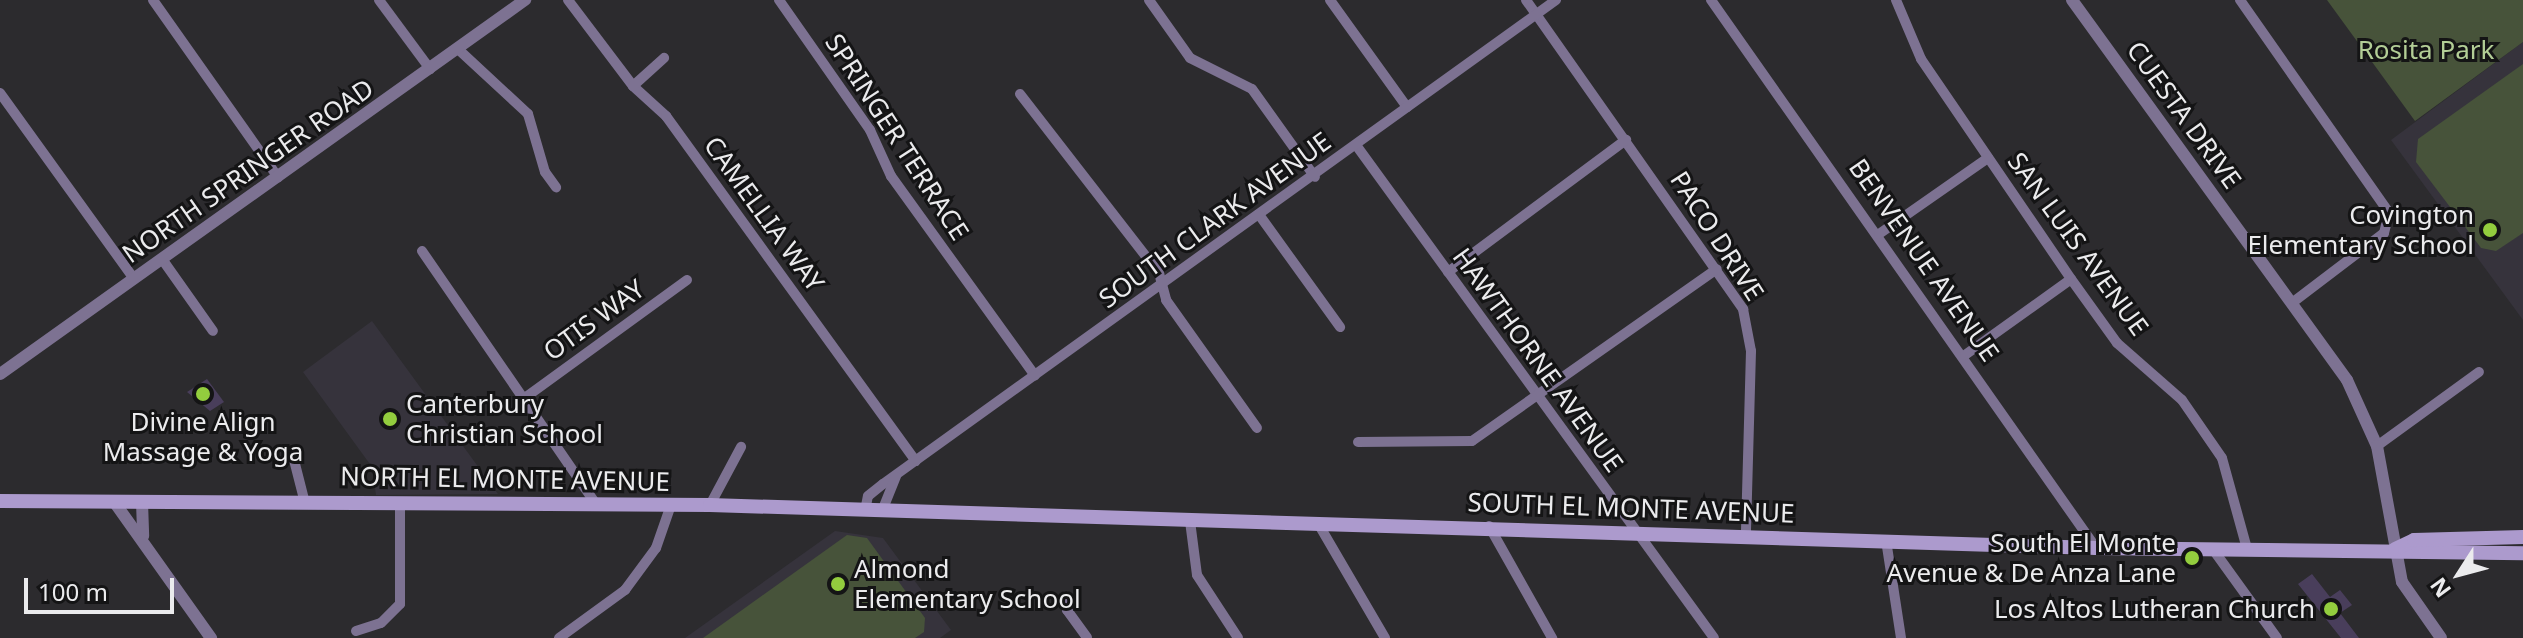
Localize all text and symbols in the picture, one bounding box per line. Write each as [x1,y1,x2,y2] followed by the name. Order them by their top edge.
[819,28,975,246] street label: SPRINGER TERRACE
[2358,34,2494,66] park label: Rosita Park
[2120,35,2248,195] street label: CUESTA DRIVE
[116,72,380,270] street label: NORTH SPRINGER ROAD
[1093,125,1337,315] street label: SOUTH CLARK AVENUE
[697,131,831,297] street label: CAMELLIA WAY
[2001,146,2155,342] street label: SAN LUIS AVENUE
[1842,153,2006,367] street label: BENVENUE AVENUE
[1664,166,1770,306] street label: PACO DRIVE
[2247,199,2474,260] place label: Covington Elementary School
[2481,221,2499,239] marker: Covington Elementary School
[1446,242,1630,478] street label: HAWTHORNE AVENUE
[538,273,650,367] street label: OTIS WAY
[194,385,212,403] marker: Divine Align Massage & Yoga
[406,388,603,450] place label: Canterbury Christian School
[103,406,303,468] place label: Divine Align Massage & Yoga
[381,410,399,428] marker: Canterbury Christian School
[340,461,670,497] street label: NORTH EL MONTE AVENUE
[1467,487,1795,529] street label: SOUTH EL MONTE AVENUE
[1887,527,2176,588] place label: South El Monte Avenue & De Anza Lane
[2419,534,2499,614] north arrow
[2183,549,2201,567] marker: South El Monte Avenue & De Anza Lane
[854,553,1081,614] place label: Almond Elementary School
[28,562,178,612] scale bar
[2422,572,2457,604] text: N
[38,575,108,608] text: 100 m
[829,575,847,593] marker: Almond Elementary School
[1994,593,2315,625] place label: Los Altos Lutheran Church
[2322,600,2340,618] marker: Los Altos Lutheran Church

